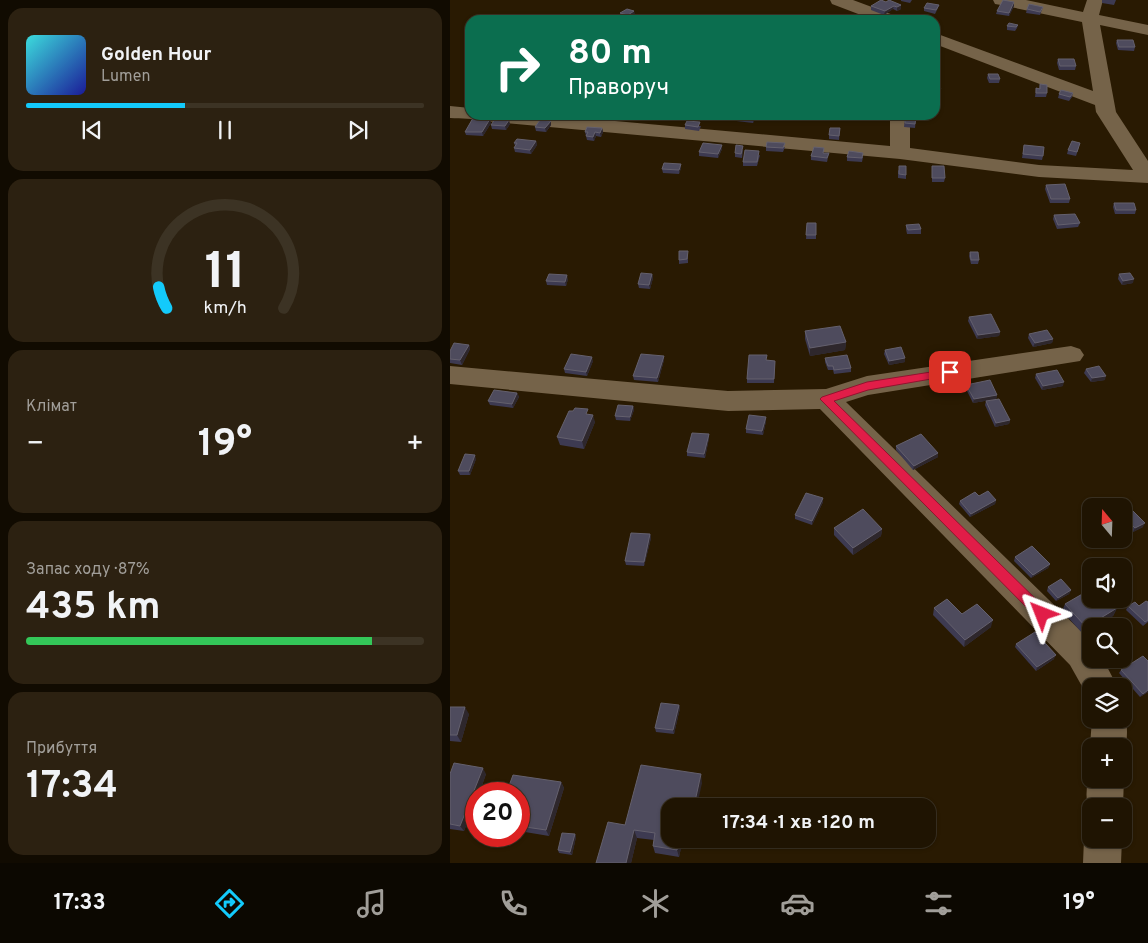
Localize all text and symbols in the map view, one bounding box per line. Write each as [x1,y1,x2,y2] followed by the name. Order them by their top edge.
[568,32,652,76] text: 80 m
[485,35,550,100] icon: right
[101,43,212,67] text: Golden Hour
[101,67,151,87] text: Lumen
[568,75,669,102] text: Праворуч
[78,116,106,144] icon: previous
[211,116,239,144] icon: pause
[344,116,372,144] icon: next
[204,241,246,307] text: 11
[203,297,247,320] text: km/h
[929,351,971,393] pin
[936,358,964,386] icon: arrive
[26,397,77,417] text: Клімат
[198,421,252,470] text: 19°
[26,427,44,463] text: −
[406,427,424,463] text: +
[1082,498,1132,548] north arrow
[1082,498,1132,848] map controls
[1082,558,1132,608] button: sound
[26,560,150,580] text: Запас ходу · 87%
[26,584,161,633] text: 435 km
[1015,587,1067,639] position arrow
[1082,618,1132,668] button: search
[1082,678,1132,728] button: layers
[1082,738,1132,788] button: +
[26,739,97,759] text: Прибуття
[26,763,118,812] text: 17:34
[465,782,530,847] speed limit sign: 20
[1082,798,1132,848] button: −
[722,811,875,835] text: 17:34 · 1 хв · 120 m
[212,886,247,921] icon: directions
[354,886,389,921] icon: music
[496,886,531,921] icon: phone
[638,886,673,921] icon: climate
[780,886,815,921] icon: car
[921,886,956,921] icon: filters
[53,890,106,917] text: 17:33
[1063,890,1095,917] text: 19°

